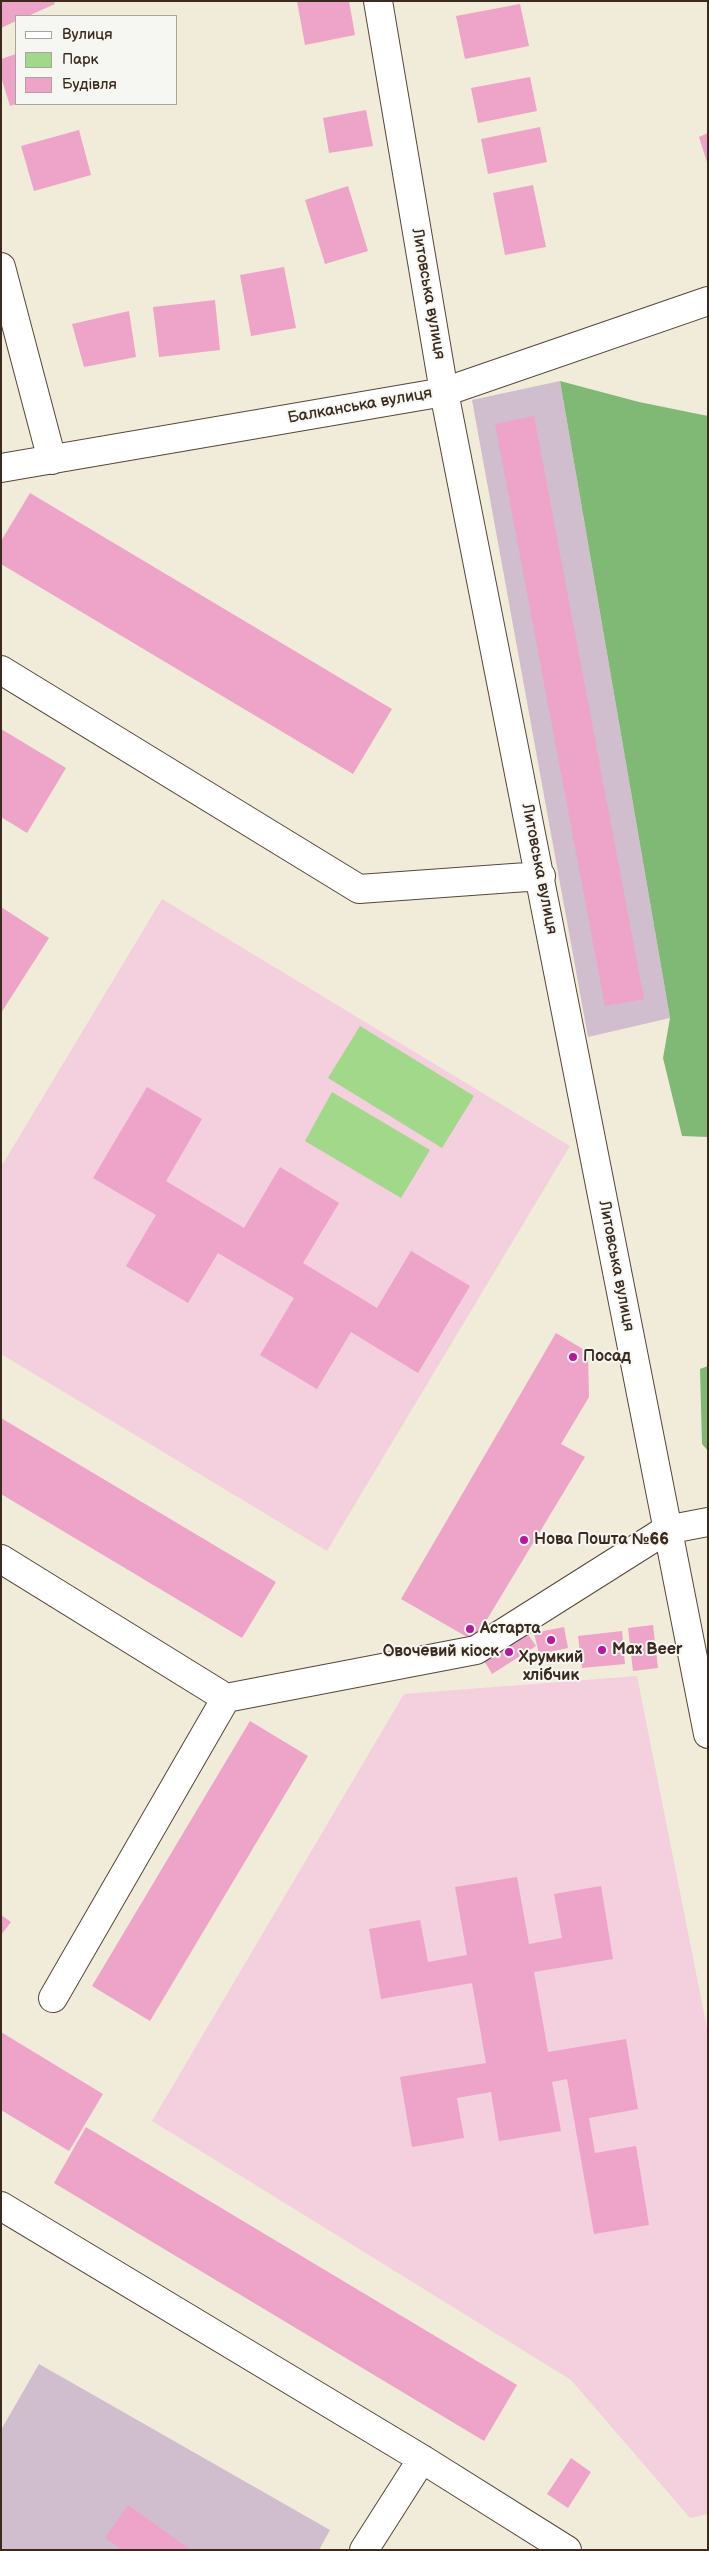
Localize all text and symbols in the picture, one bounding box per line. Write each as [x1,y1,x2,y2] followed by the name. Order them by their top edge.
[15,15,178,105] legend
[62,25,113,44] text: Вулиця
[62,50,99,69] text: Парк
[62,75,117,94] text: Будівля
[407,227,449,361] street label: Литовська вулиця
[286,384,434,428] street label: Балканська вулиця
[517,802,561,936] street label: Литовська вулиця
[594,1199,638,1333] street label: Литовська вулиця
[583,1347,631,1367] place label: Посад
[567,1351,579,1363] marker: Посад
[534,1530,669,1550] place label: Нова Пошта №66
[518,1534,530,1546] marker: Нова Пошта №66
[480,1619,541,1639] place label: Астарта
[464,1623,476,1635] marker: Астарта
[545,1634,557,1646] marker: Хрумкий хлібчик
[612,1640,682,1660] place label: Max Beer
[383,1642,499,1662] place label: Овочевий кіоск
[596,1644,608,1656] marker: Max Beer
[503,1646,515,1658] marker: Овочевий кіоск
[519,1648,583,1686] place label: Хрумкий хлібчик

